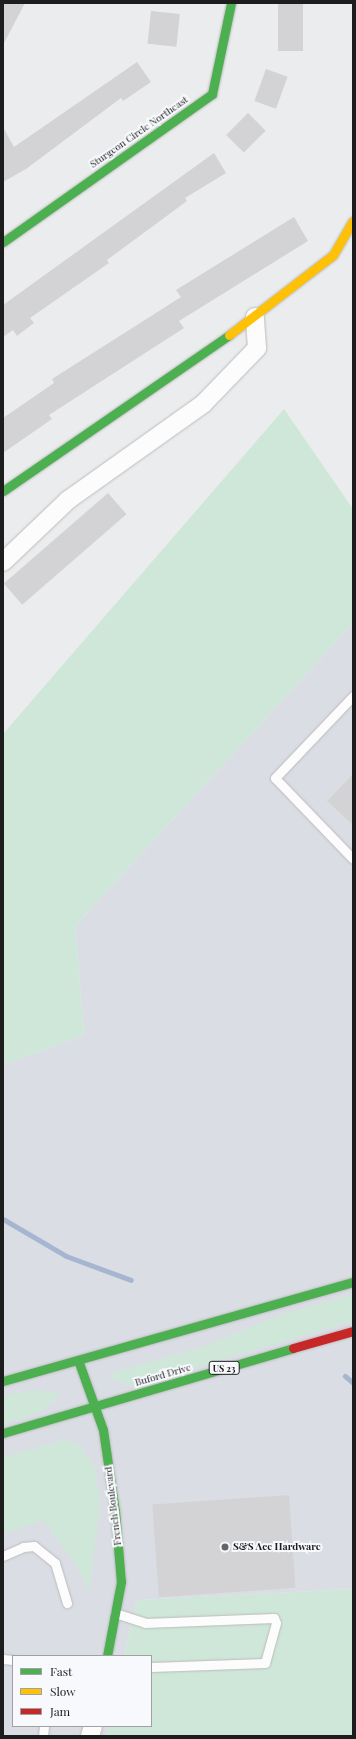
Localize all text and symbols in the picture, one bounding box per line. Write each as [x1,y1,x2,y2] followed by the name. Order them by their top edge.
[88,94,190,170] street label: Sturgeon Circle Northeast
[134,1361,192,1389] street label: Buford Drive
[208,1361,240,1375] road number: US 23
[102,1466,124,1546] street label: French Boulevard
[233,1541,321,1553] place label: S&S Ace Hardware
[220,1542,230,1552] marker: S&S Ace Hardware
[12,1655,152,1727] legend
[50,1663,72,1679] text: Fast
[50,1683,76,1699] text: Slow
[50,1703,70,1719] text: Jam

